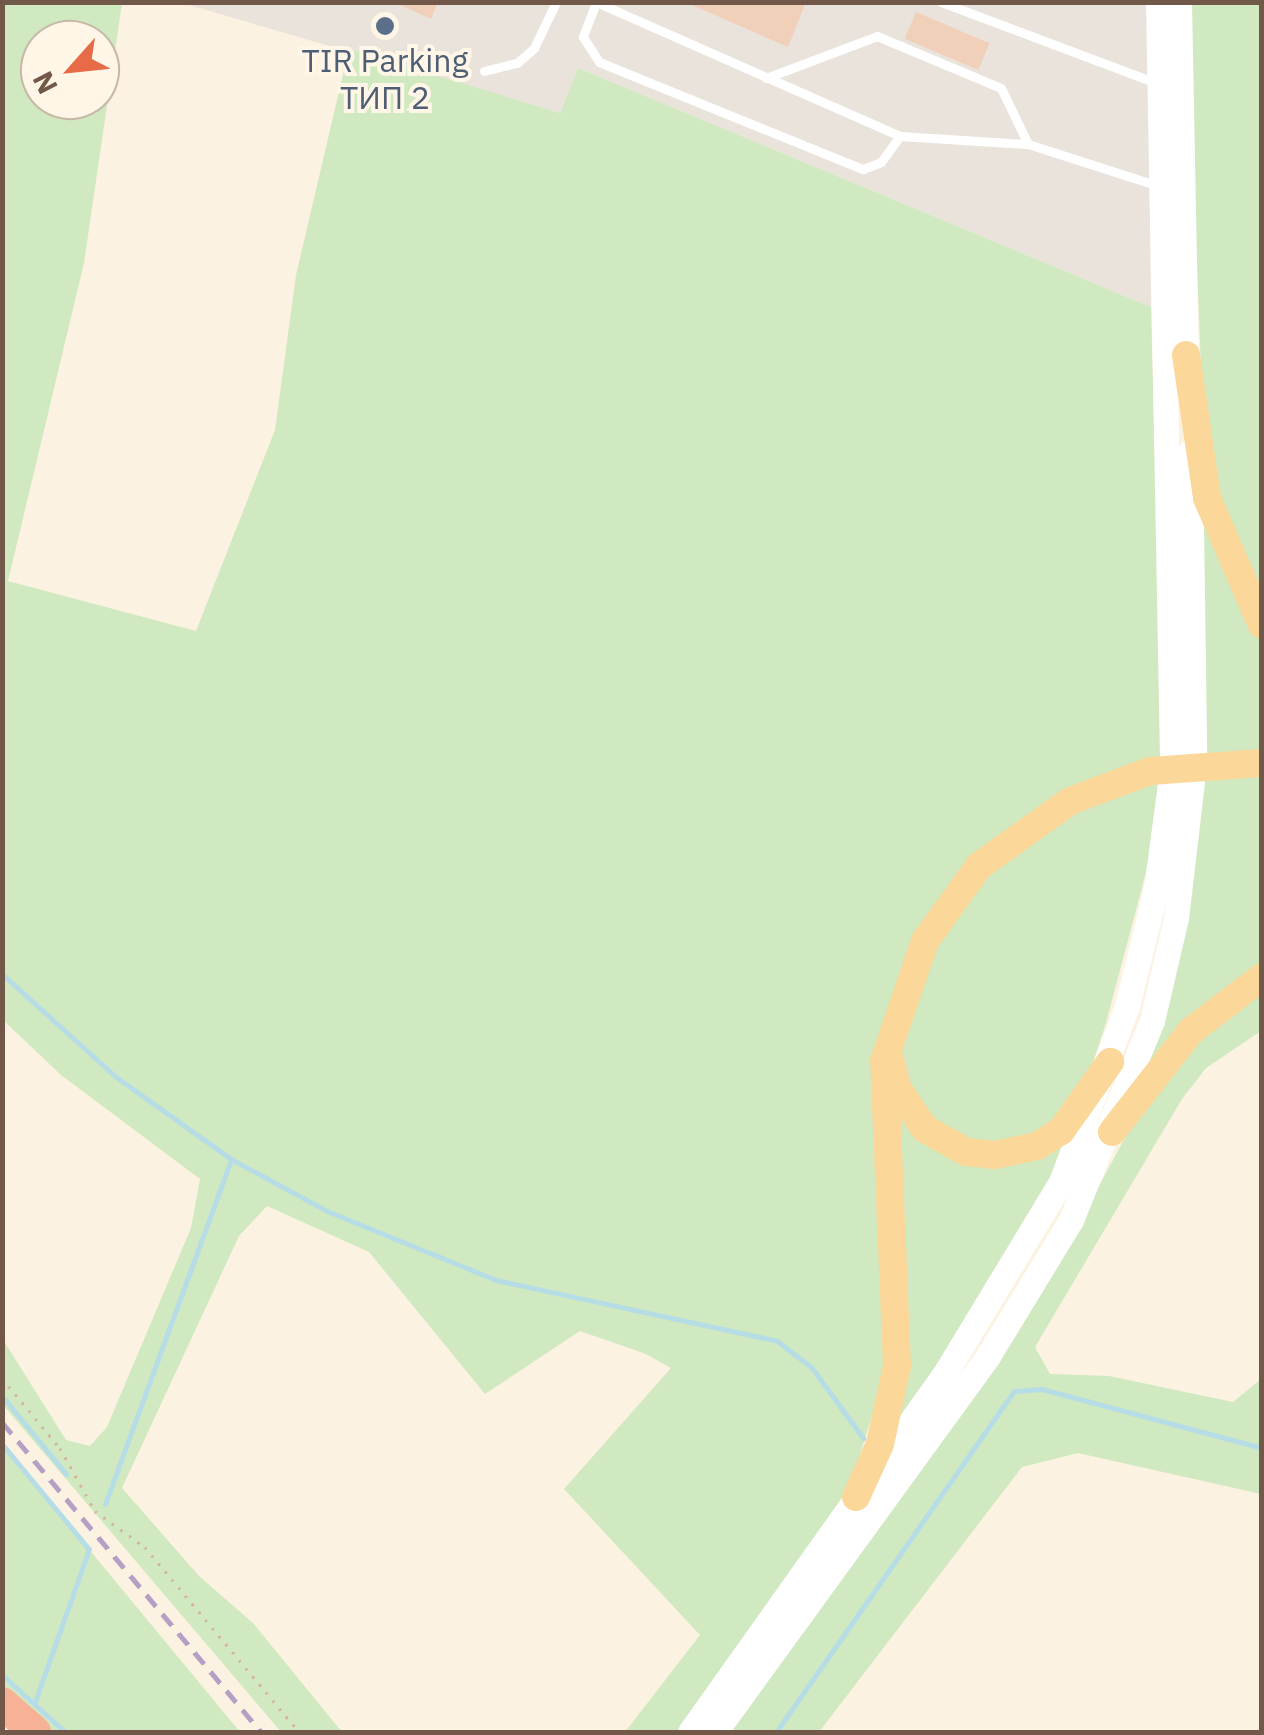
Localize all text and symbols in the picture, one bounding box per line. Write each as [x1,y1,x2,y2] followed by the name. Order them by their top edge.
[374,15,396,37] marker: TIR Parking ТИП 2
[20,20,120,120] north arrow
[302,42,468,117] place label: TIR Parking ТИП 2
[24,66,66,100] text: N

